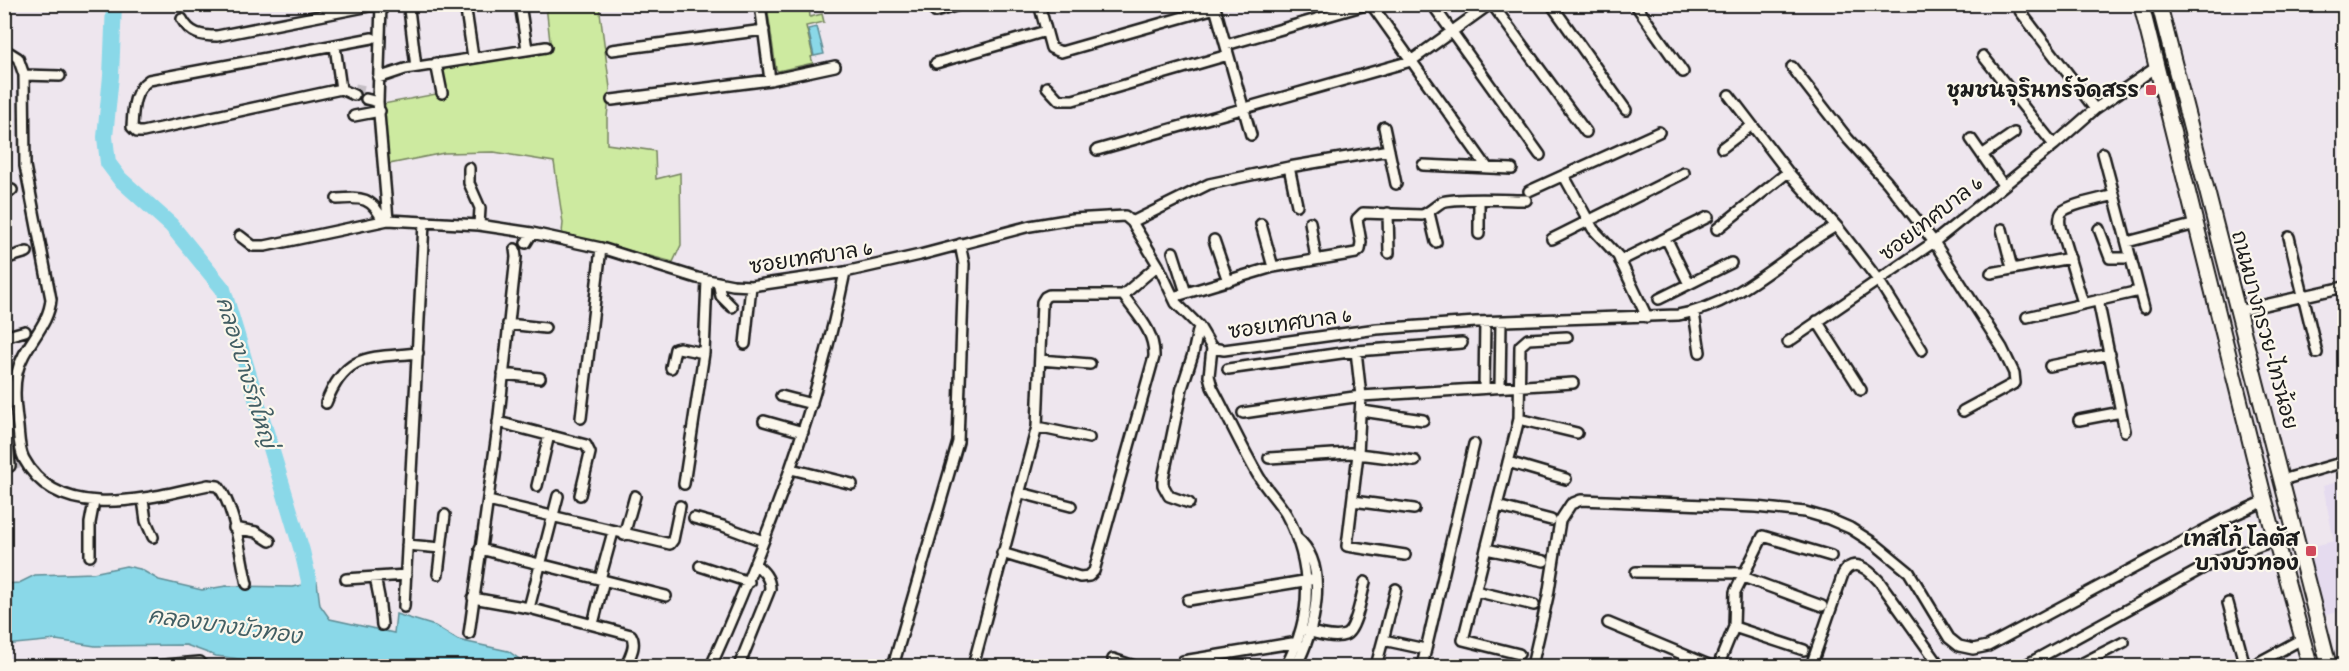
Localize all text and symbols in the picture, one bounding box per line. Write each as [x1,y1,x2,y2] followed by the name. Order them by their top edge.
[1947,75,2139,108] place label: ชุมชนจุรินทร์จัดสรร
[2144,83,2158,97] marker: ชุมชนจุรินทร์จัดสรร
[1875,170,1991,271] street label: ซอยเทศบาล 6
[2221,228,2304,434] street label: ถนนบางกรวย-ไทรน้อย
[748,235,875,285] street label: ซอยเทศบาล 6
[206,293,284,456] water label: คลองบางรักใหญ่
[1227,302,1354,349] street label: ซอยเทศบาล 6
[2183,524,2300,581] place label: เทสโก้ โลตัส บางบัวทอง
[2304,544,2318,558] marker: เทสโก้ โลตัส บางบัวทอง
[146,602,305,655] water label: คลองบางบัวทอง

